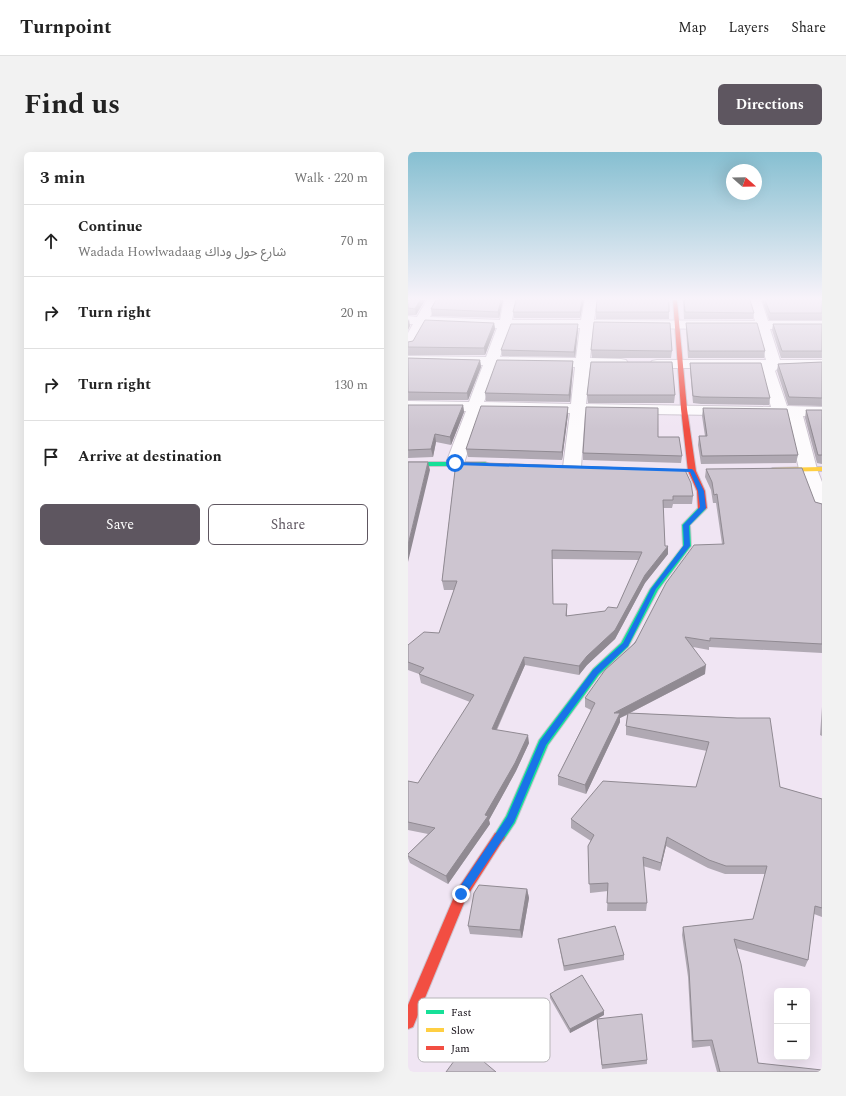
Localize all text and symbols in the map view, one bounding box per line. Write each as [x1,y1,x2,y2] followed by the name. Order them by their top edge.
[20,13,112,42] text: Turnpoint
[678,17,707,38] text: Map
[729,17,769,38] text: Layers
[791,17,826,38] text: Share
[24,83,120,126] text: Find us
[718,84,822,125] button: Directions
[726,164,762,200] north arrow
[40,165,85,191] text: 3 min
[294,168,368,188] text: Walk · 220 m
[78,215,143,238] text: Continue
[40,230,62,252] icon: ahead
[341,231,368,251] text: 70 m
[78,242,286,262] text: Wadada Howlwadaag شارع حول وداك
[78,301,151,324] text: Turn right
[40,302,62,324] icon: right
[341,303,368,323] text: 20 m
[78,373,151,396] text: Turn right
[40,374,62,396] icon: right
[334,375,368,395] text: 130 m
[78,445,222,468] text: Arrive at destination
[40,446,62,468] icon: arrive
[446,454,464,472] route start
[40,504,200,545] button: Save
[208,504,368,545] button: Share
[452,885,470,903] route end
[774,988,810,1060] map controls
[774,988,810,1024] button: +
[418,998,550,1062] legend
[451,1004,472,1021] text: Fast
[451,1022,475,1039] text: Slow
[774,1024,810,1060] button: −
[451,1040,470,1057] text: Jam

